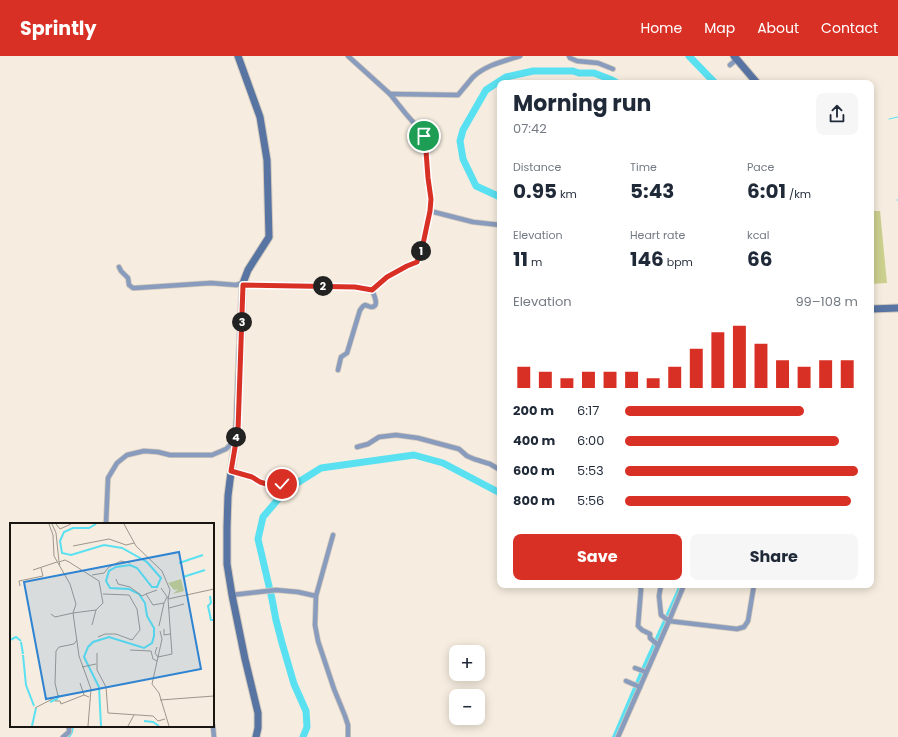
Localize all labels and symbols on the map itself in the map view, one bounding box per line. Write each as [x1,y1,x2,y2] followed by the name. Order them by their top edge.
[407,119,441,153] pin
[411,241,431,261] pin: 1
[313,276,333,296] pin: 2
[232,312,252,332] pin: 3
[226,427,246,447] pin: 4
[265,467,299,501] pin
[10,523,214,727] inset map

